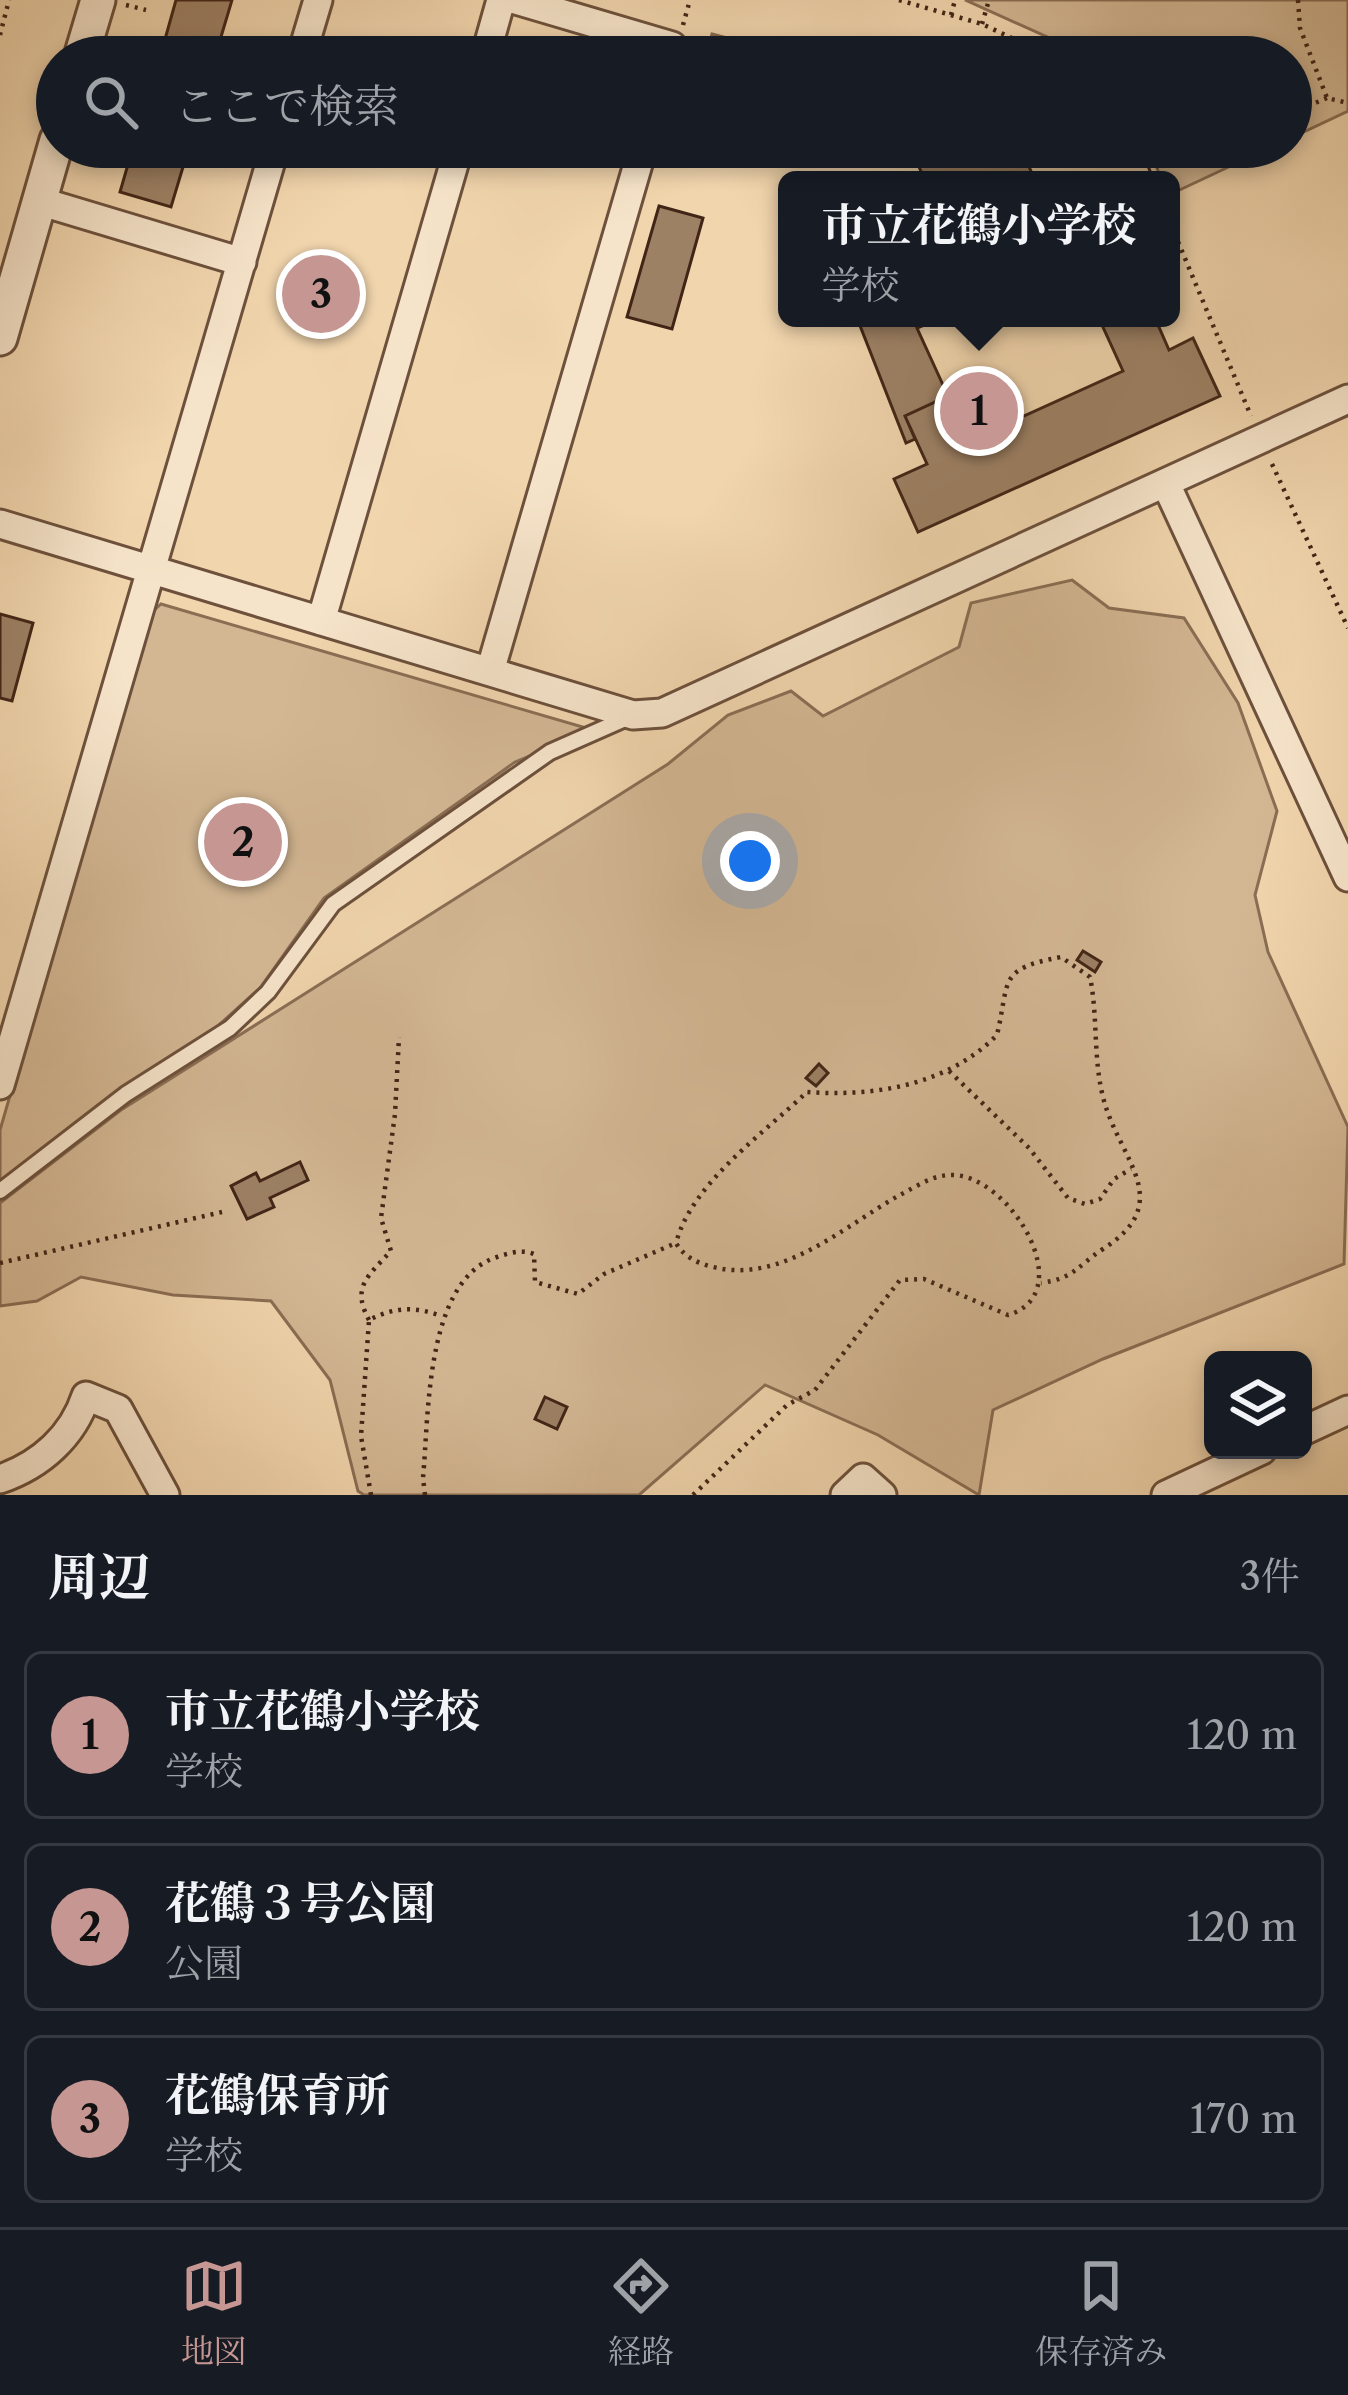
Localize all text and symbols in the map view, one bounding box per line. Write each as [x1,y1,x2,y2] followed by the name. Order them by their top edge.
[36,36,1312,168] search box
[78,69,144,135] icon: search
[174,78,399,134] text: ここで検索
[778,171,1180,327] popup
[821,197,1137,253] text: 市立花鶴小学校
[282,249,360,339] pin: 3
[821,261,900,309] text: 学校
[940,366,1018,456] pin: 1
[204,797,282,887] pin: 2
[720,831,780,891] your location
[1204,1351,1312,1459] map controls
[1204,1351,1312,1459] button: layers
[48,1546,150,1608] text: 周辺
[1240,1552,1300,1600] text: 3件
[165,1683,480,1739] text: 市立花鶴小学校
[81,1711,99,1759] text: 1
[1187,1711,1297,1759] text: 120 m
[165,1747,243,1795] text: 学校
[165,1875,435,1931] text: 花鶴３号公園
[78,1903,102,1951] text: 2
[1187,1903,1297,1951] text: 120 m
[165,1939,243,1987] text: 公園
[165,2067,390,2123] text: 花鶴保育所
[79,2095,101,2143] text: 3
[1190,2095,1297,2143] text: 170 m
[165,2131,243,2179] text: 学校
[181,2253,247,2372] tab: 地図
[608,2253,674,2372] tab: 経路
[1035,2253,1167,2372] tab: 保存済み

